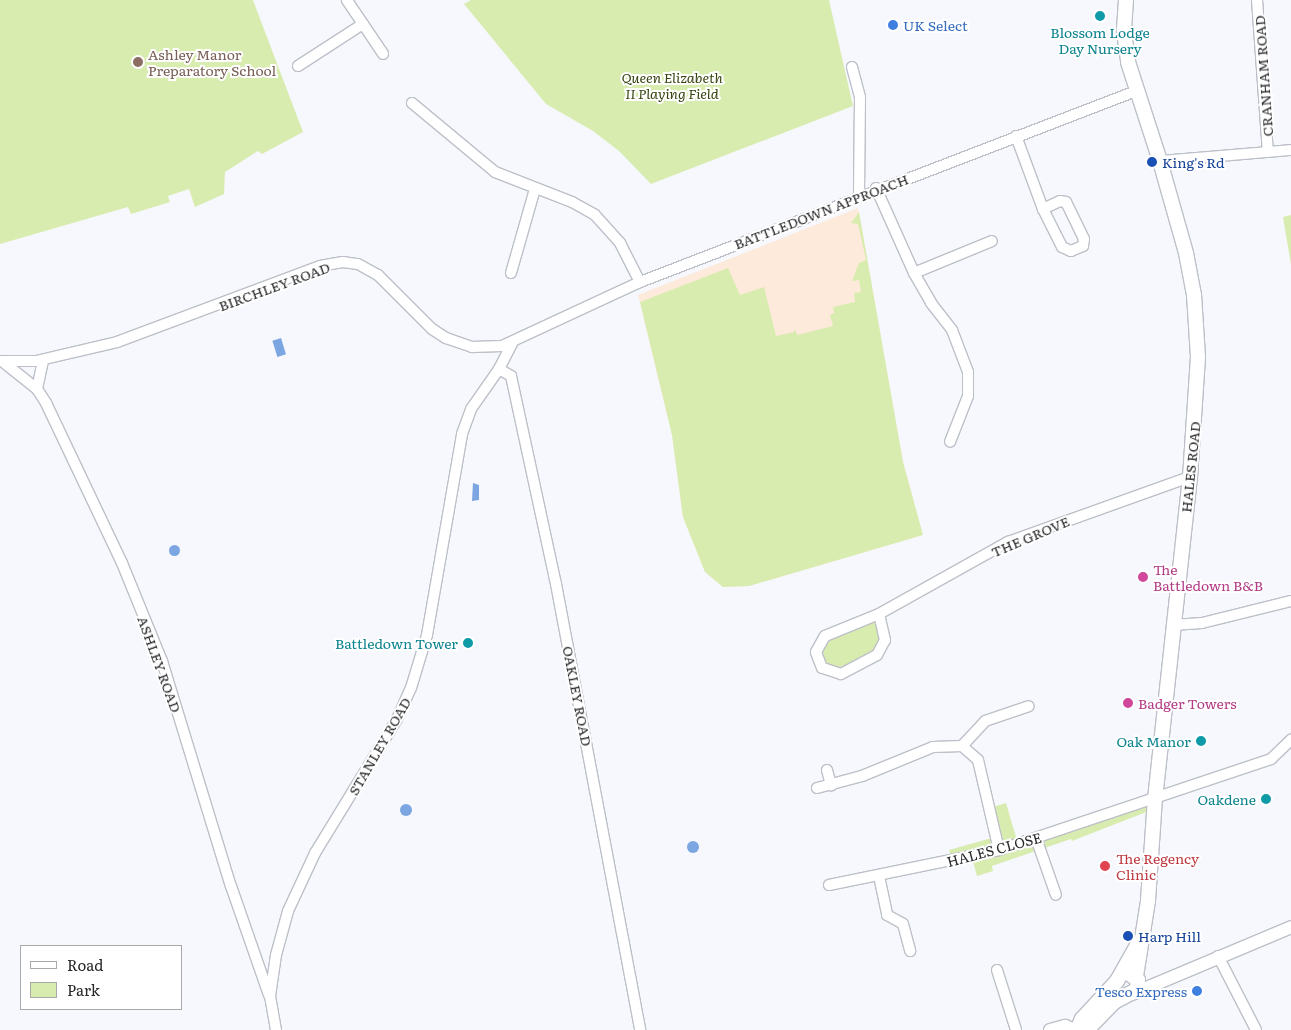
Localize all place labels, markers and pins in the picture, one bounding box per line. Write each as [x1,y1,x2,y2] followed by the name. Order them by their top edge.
[1094,10,1106,22] marker: Blossom Lodge Day Nursery
[903,17,968,33] place label: UK Select
[887,19,899,31] marker: UK Select
[1050,24,1150,56] place label: Blossom Lodge Day Nursery
[148,46,276,78] place label: Ashley Manor Preparatory School
[132,56,144,68] marker: Ashley Manor Preparatory School
[1162,154,1225,170] place label: King's Rd
[1146,156,1158,168] marker: King's Rd
[1153,561,1263,594] place label: The Battledown B&B
[1137,571,1149,583] marker: The Battledown B&B
[335,635,458,651] place label: Battledown Tower
[462,637,474,649] marker: Battledown Tower
[1138,695,1237,711] place label: Badger Towers
[1122,697,1134,709] marker: Badger Towers
[1116,733,1191,749] place label: Oak Manor
[1195,735,1207,747] marker: Oak Manor
[1197,791,1256,807] place label: Oakdene
[1260,793,1272,805] marker: Oakdene
[1116,850,1199,882] place label: The Regency Clinic
[1098,859,1112,873] marker: The Regency Clinic
[1138,928,1201,944] place label: Harp Hill
[1122,930,1134,942] marker: Harp Hill
[1095,983,1187,999] place label: Tesco Express
[1191,985,1203,997] marker: Tesco Express

